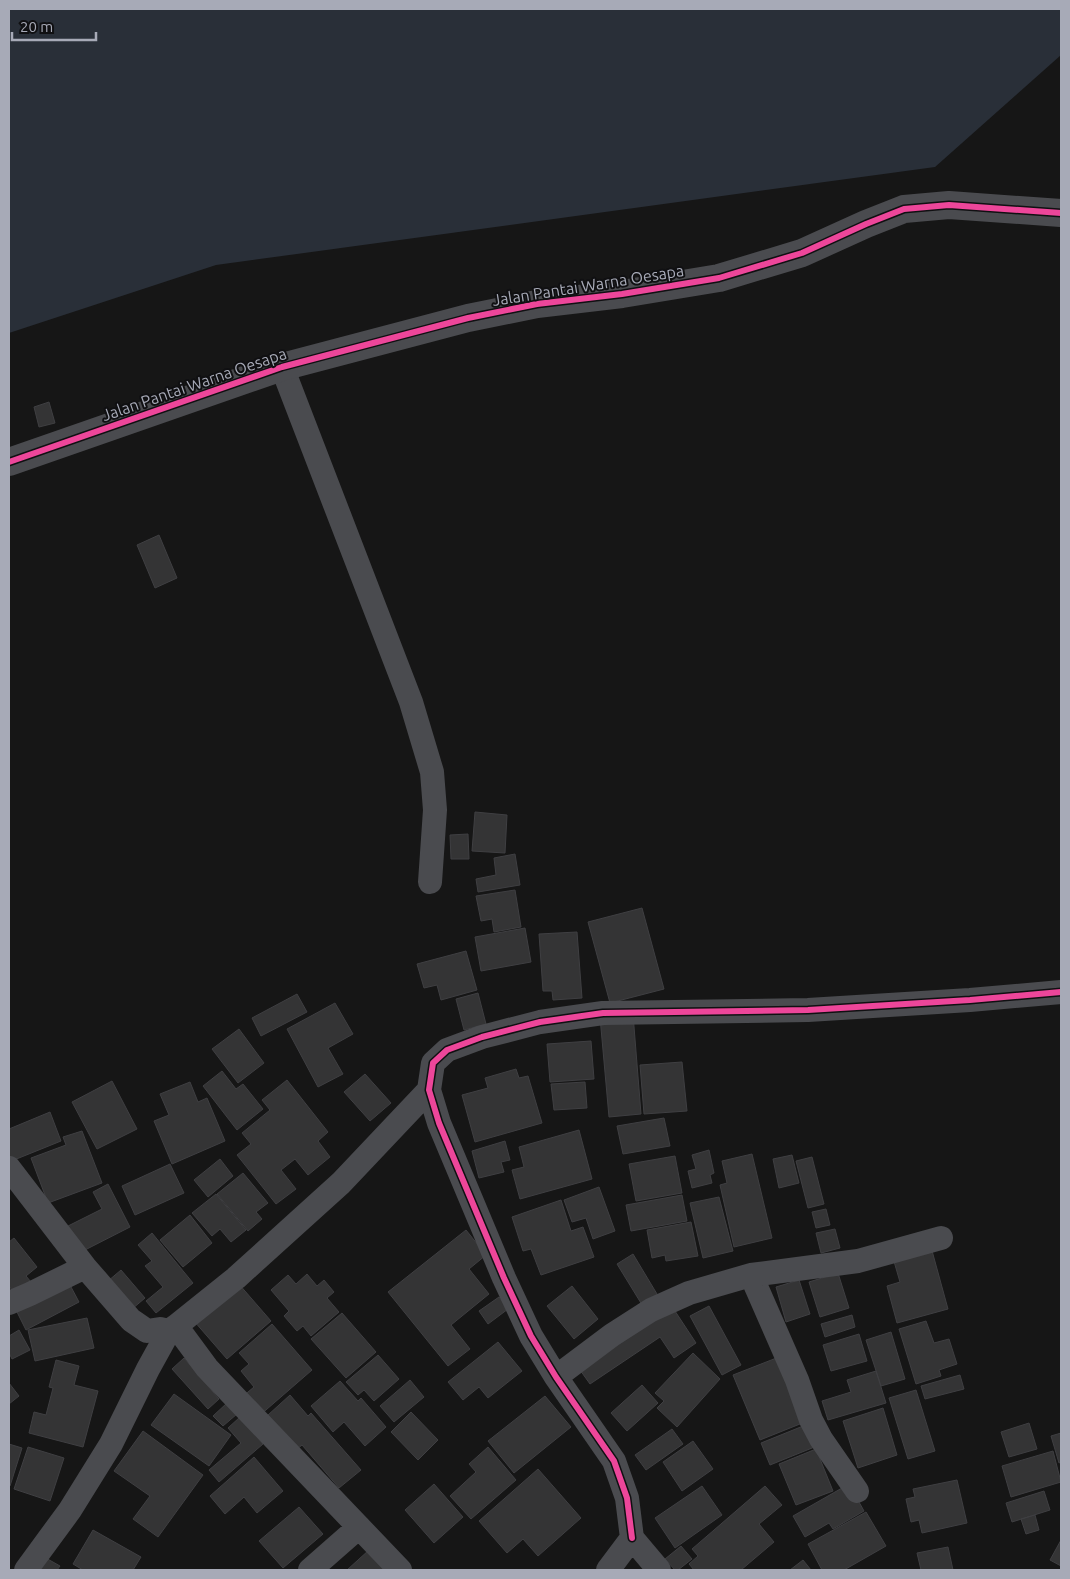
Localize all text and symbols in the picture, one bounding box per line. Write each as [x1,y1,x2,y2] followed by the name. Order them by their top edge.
[12,10,96,42] scale bar
[20,18,53,35] text: 20 m
[491,261,685,309] street label: Jalan Pantai Warna Oesapa
[99,344,289,424] street label: Jalan Pantai Warna Oesapa

